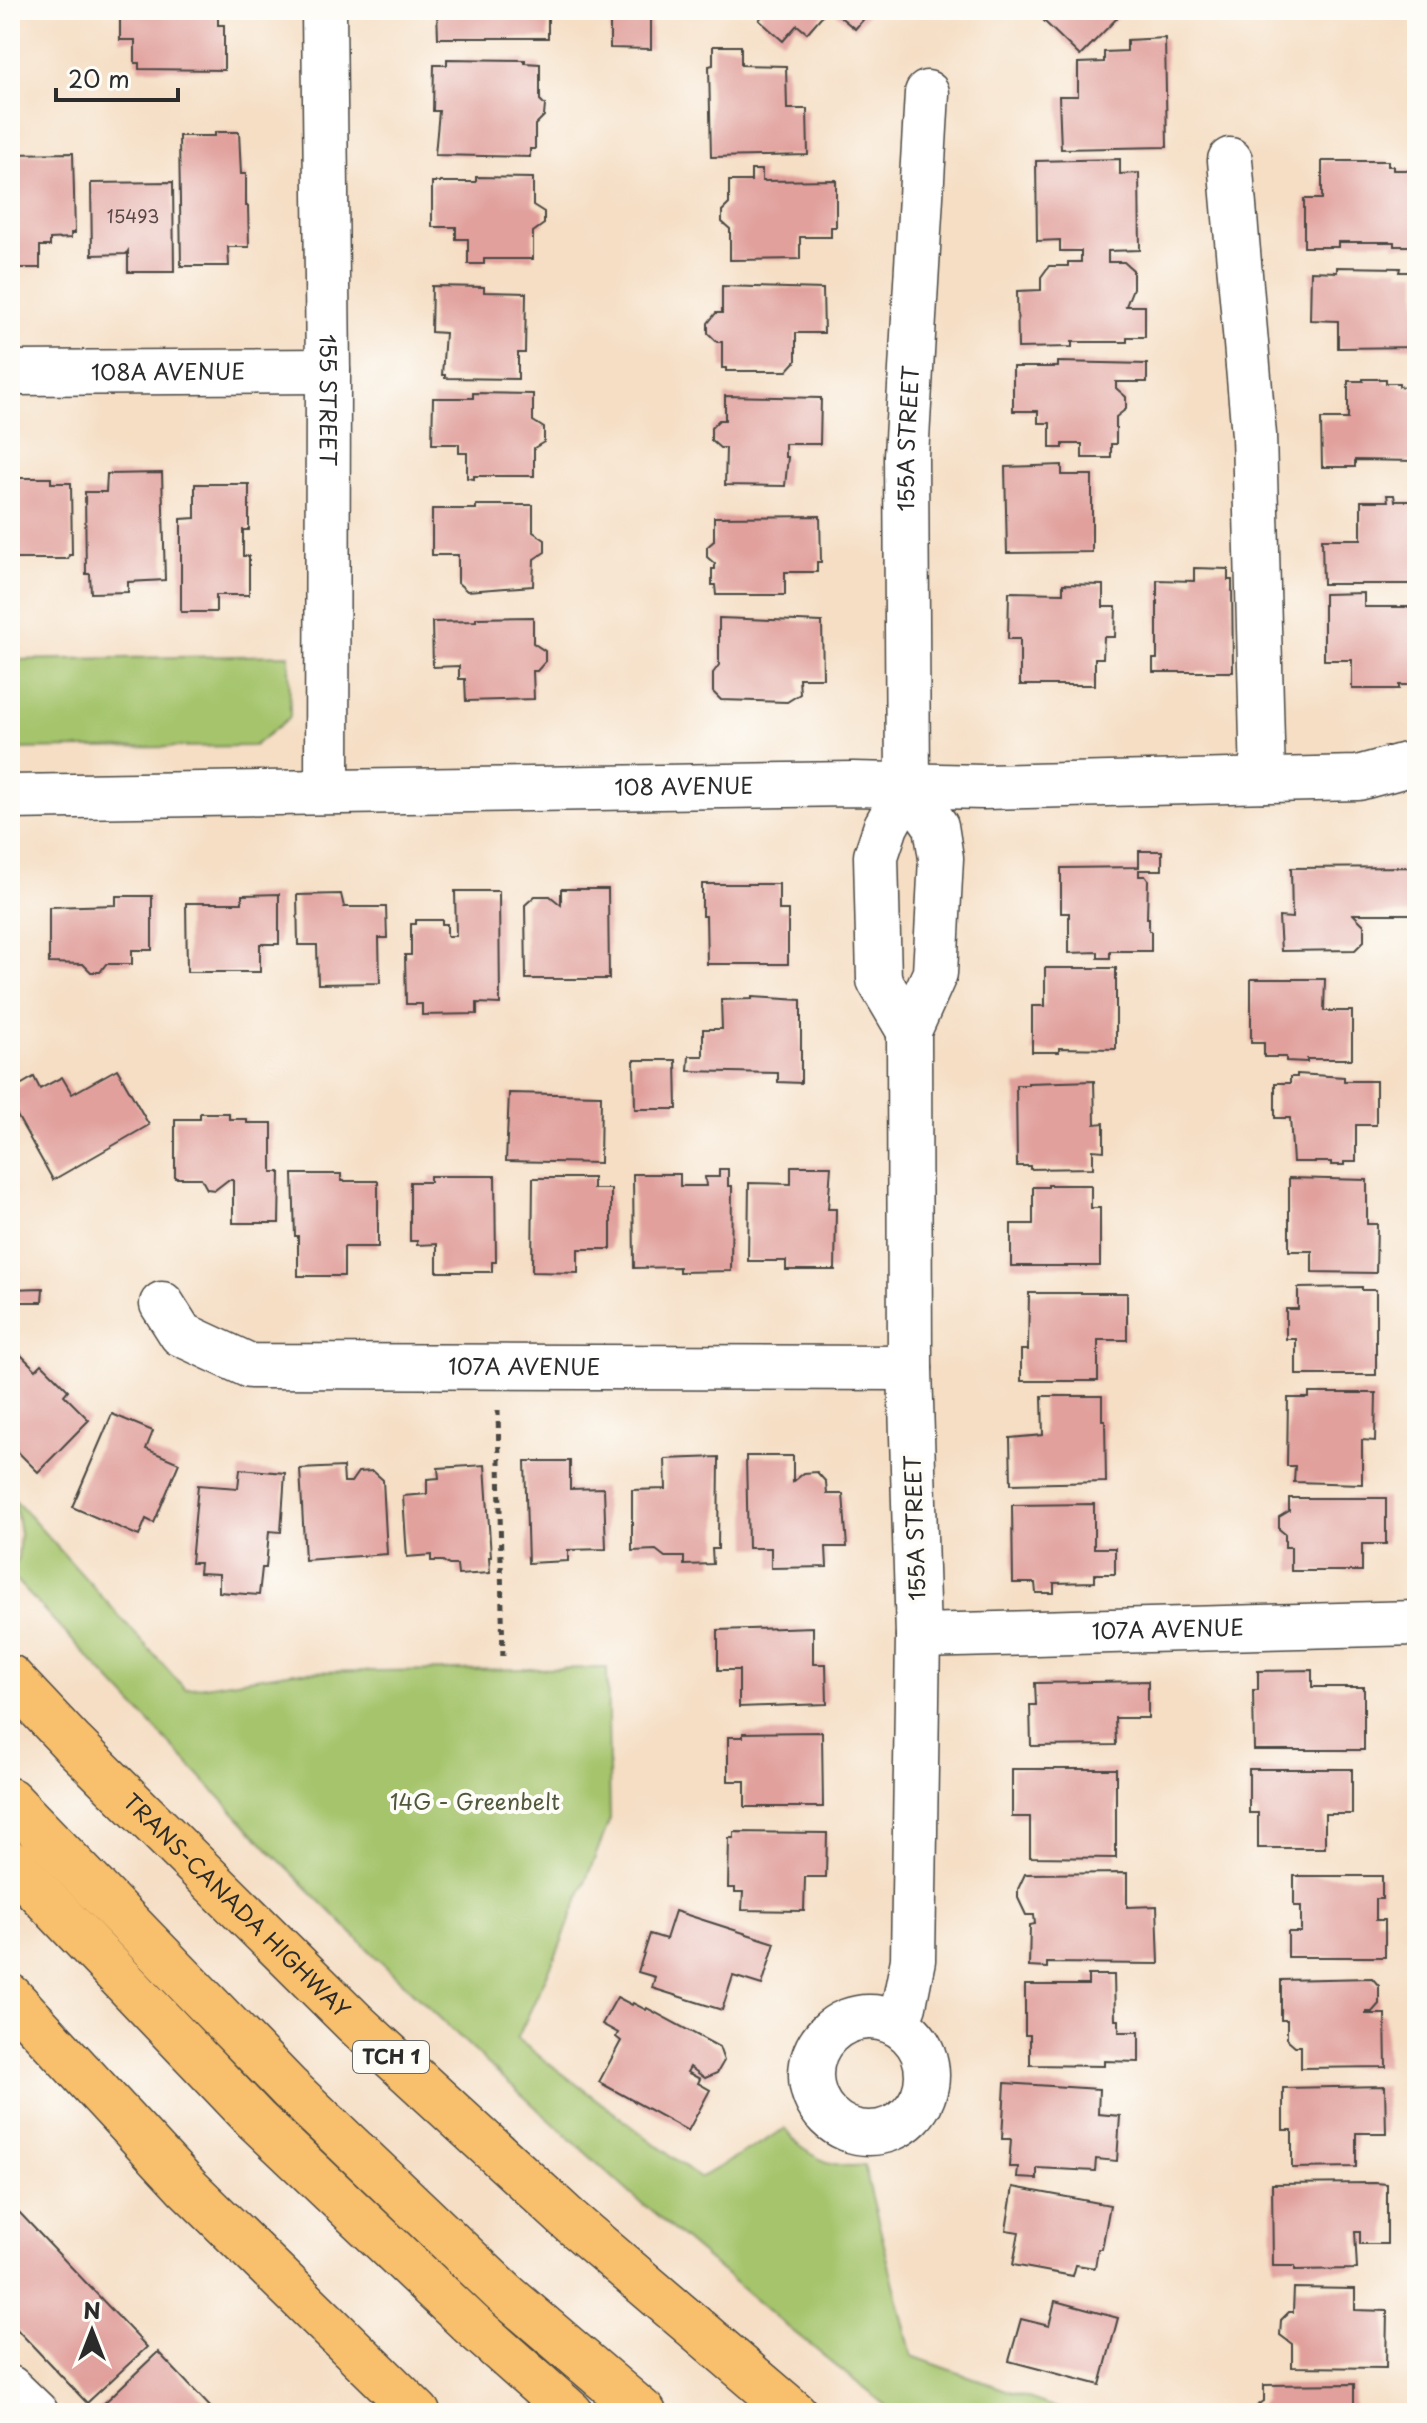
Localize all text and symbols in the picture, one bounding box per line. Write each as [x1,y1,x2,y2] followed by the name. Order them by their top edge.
[56,52,178,102] scale bar
[68,60,130,96] text: 20 m
[107,202,159,229] house number: 15493
[313,334,346,466] street label: 155 STREET
[91,354,245,387] street label: 108A AVENUE
[888,365,926,512] street label: 155A STREET
[614,768,754,803] street label: 108 AVENUE
[448,1349,601,1382] street label: 107A AVENUE
[894,1455,933,1601] street label: 155A STREET
[1091,1610,1244,1646] street label: 107A AVENUE
[390,1784,560,1817] park label: 14G - Greenbelt
[117,1785,359,2025] street label: TRANS-CANADA HIGHWAY
[353,2041,429,2073] road number: TCH 1
[52,2291,132,2371] north arrow
[83,2293,101,2326] text: N

